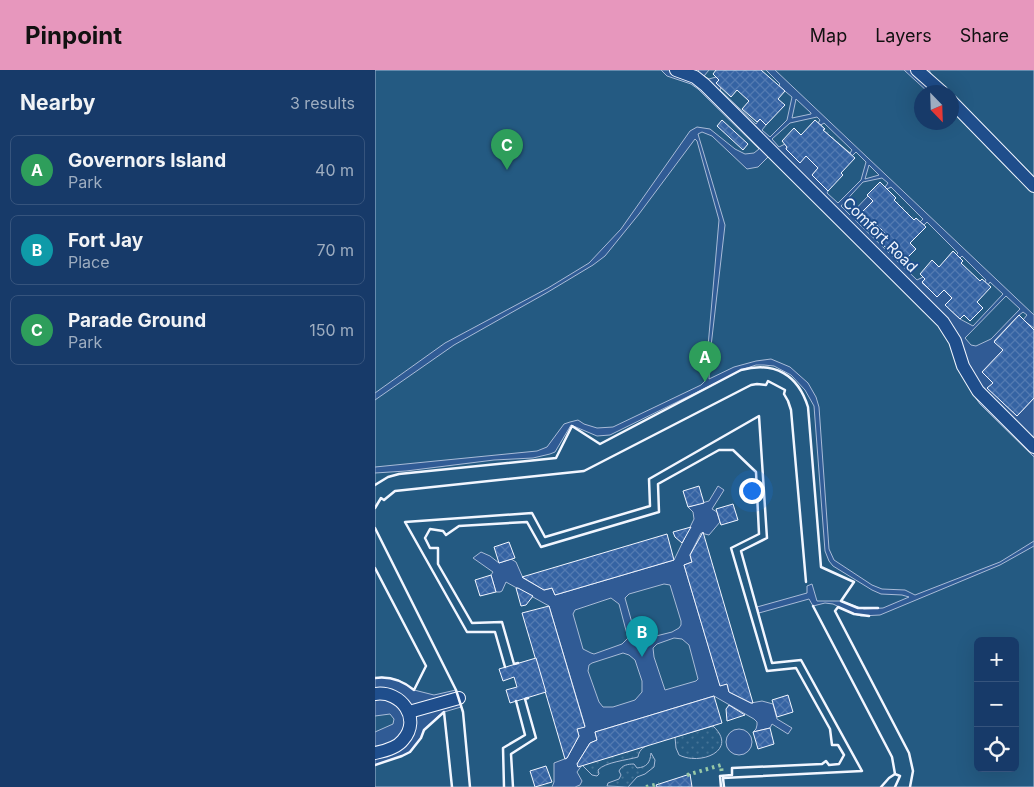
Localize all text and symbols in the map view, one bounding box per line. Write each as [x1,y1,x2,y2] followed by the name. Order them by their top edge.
[25,21,122,50] text: Pinpoint
[810,25,847,46] text: Map
[875,25,932,46] text: Layers
[960,25,1009,46] text: Share
[914,85,959,130] north arrow
[20,90,95,115] text: Nearby
[290,93,355,113] text: 3 results
[491,129,523,170] pin: C
[68,149,226,172] text: Governors Island
[31,160,43,180] text: A
[315,160,354,180] text: 40 m
[68,172,102,192] text: Park
[839,193,922,276] street label: Comfort Road
[68,229,143,252] text: Fort Jay
[32,240,42,260] text: B
[317,240,354,260] text: 70 m
[68,252,110,272] text: Place
[68,309,206,332] text: Parade Ground
[31,320,43,340] text: C
[309,320,354,340] text: 150 m
[68,332,102,352] text: Park
[689,341,721,382] pin: A
[739,478,765,504] your location
[626,616,658,657] pin: B
[974,637,1019,772] map controls
[974,637,1019,682] button: +
[974,682,1019,727] button: −
[974,727,1019,772] button: locate

